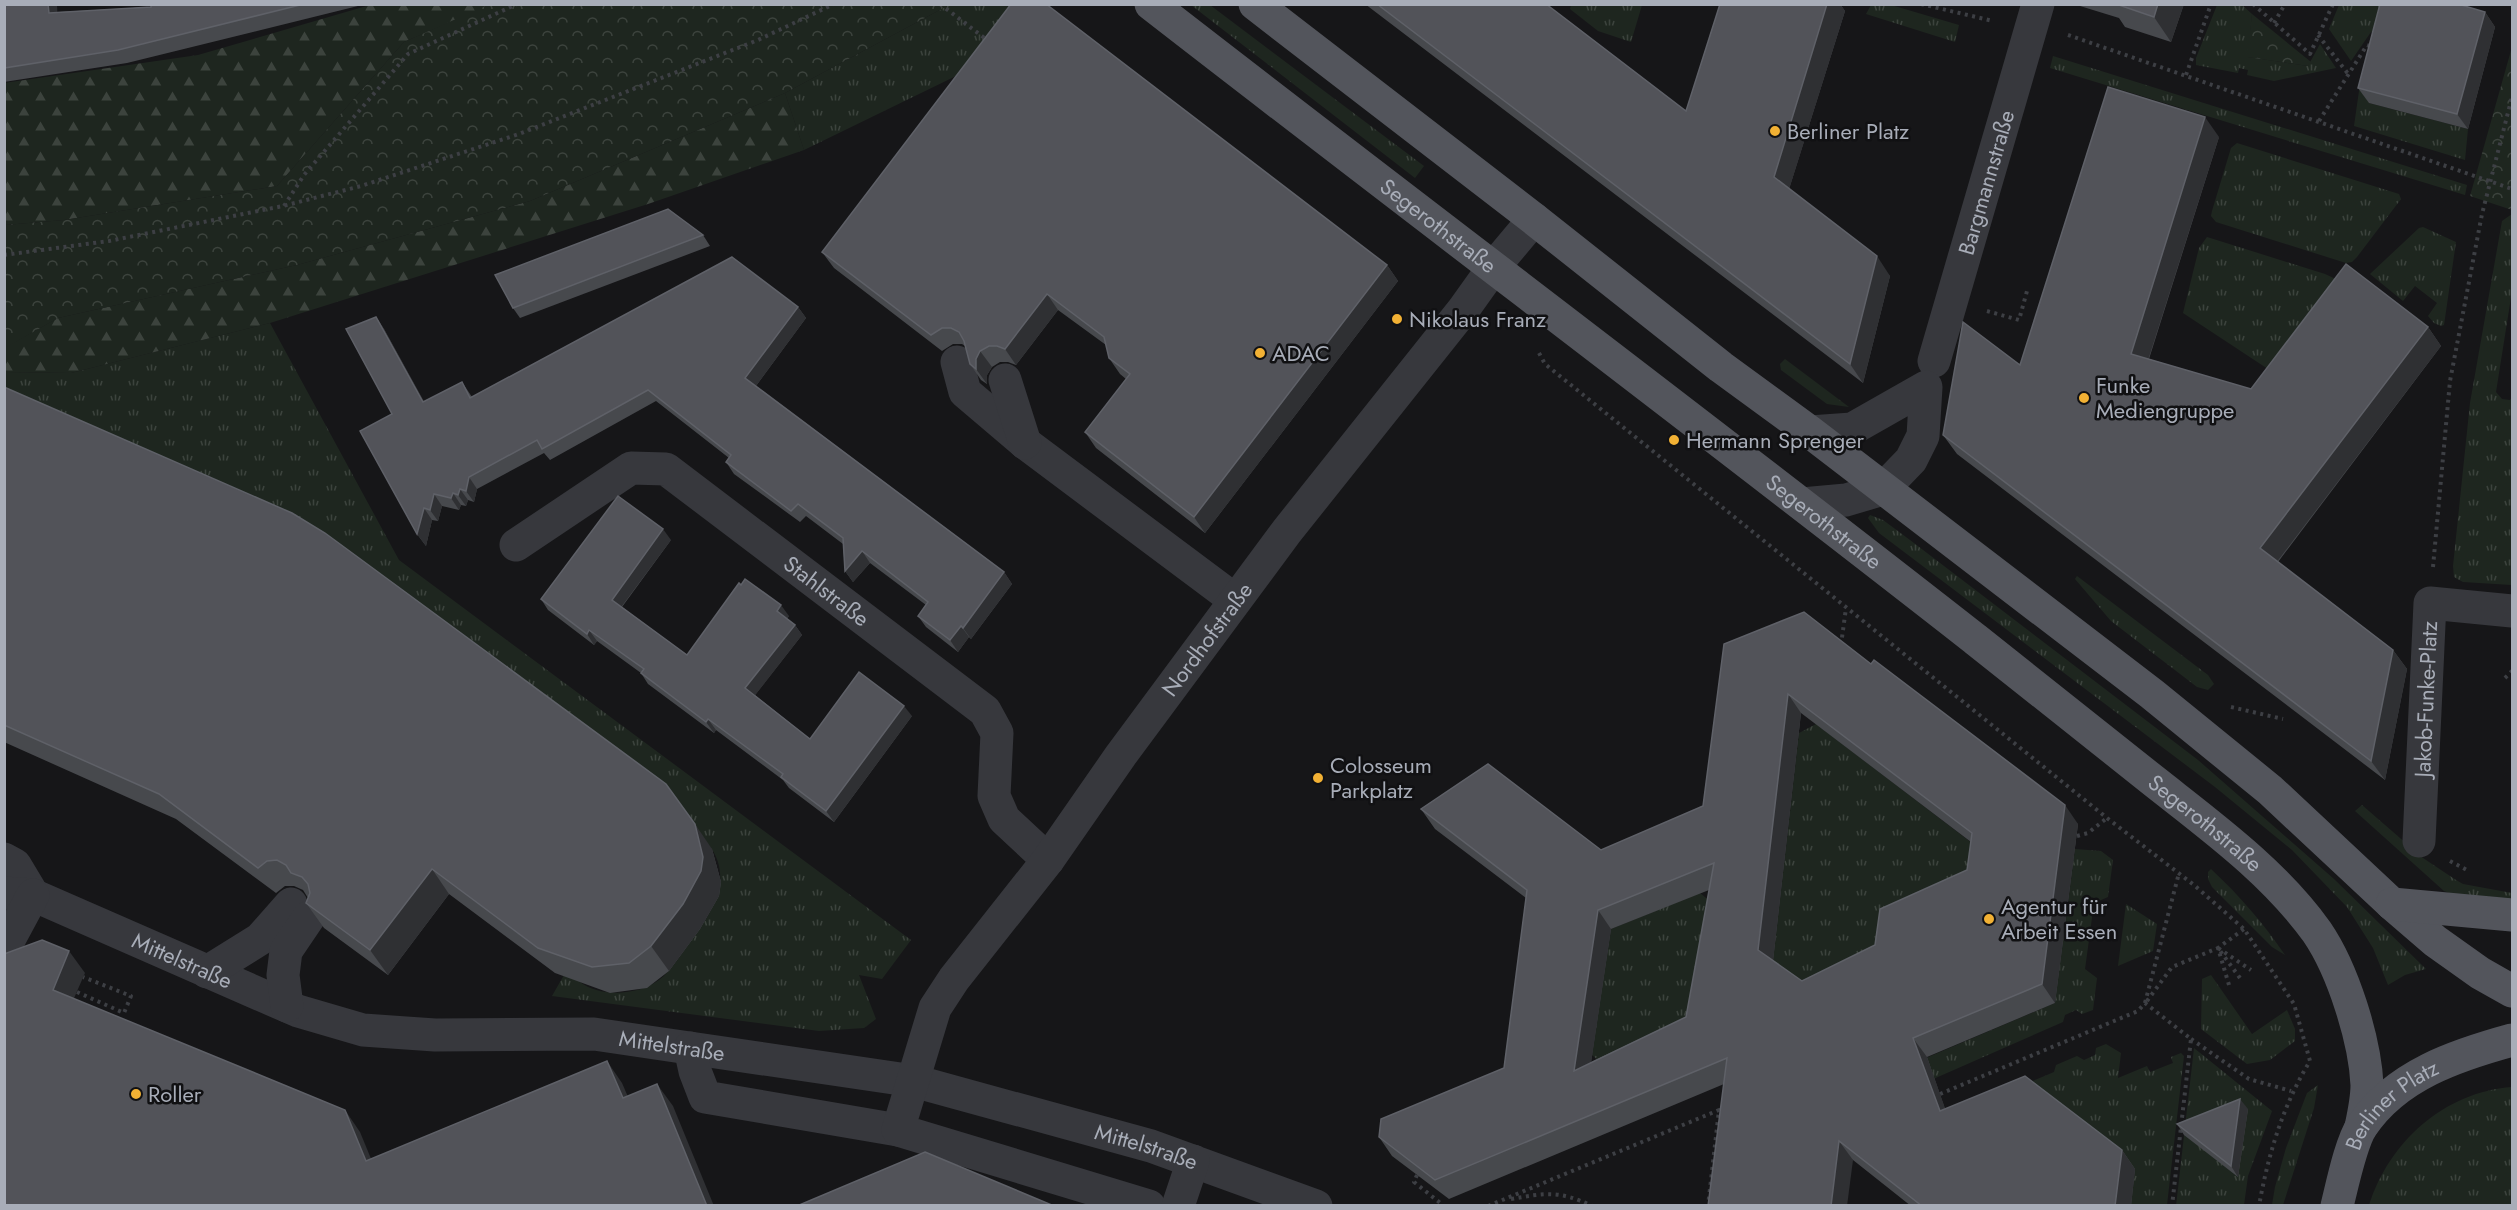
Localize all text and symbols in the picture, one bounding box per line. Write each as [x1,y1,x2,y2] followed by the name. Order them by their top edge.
[1950,106,2022,259] street label: Bargmannstraße
[1787,115,1909,147] place label: Berliner Platz
[1768,124,1782,138] marker: Berliner Platz
[1373,170,1504,281] street label: Segerothstraße
[1409,303,1546,335] place label: Nikolaus Franz
[1390,312,1404,326] marker: Nikolaus Franz
[1272,337,1330,369] place label: ADAC
[1253,346,1267,360] marker: ADAC
[2096,369,2234,426] place label: Funke Mediengruppe
[2077,391,2091,405] marker: Funke Mediengruppe
[1686,424,1865,456] place label: Hermann Sprenger
[1667,433,1681,447] marker: Hermann Sprenger
[1759,466,1889,577] street label: Segerothstraße
[777,548,876,634] street label: Stahlstraße
[1154,575,1260,703] street label: Nordhofstraße
[2406,620,2445,781] street label: Jakob-Funke-Platz
[1330,749,1432,806] place label: Colosseum Parkplatz
[2141,766,2270,879] street label: Segerothstraße
[1311,771,1325,785] marker: Colosseum Parkplatz
[2001,890,2117,947] place label: Agentur für Arbeit Essen
[1982,912,1996,926] marker: Agentur für Arbeit Essen
[127,924,238,996] street label: Mittelstraße
[617,1022,727,1069] street label: Mittelstraße
[2337,1051,2444,1154] street label: Berliner Platz
[148,1078,202,1110] place label: Roller
[129,1087,143,1101] marker: Roller
[1091,1115,1202,1178] street label: Mittelstraße

